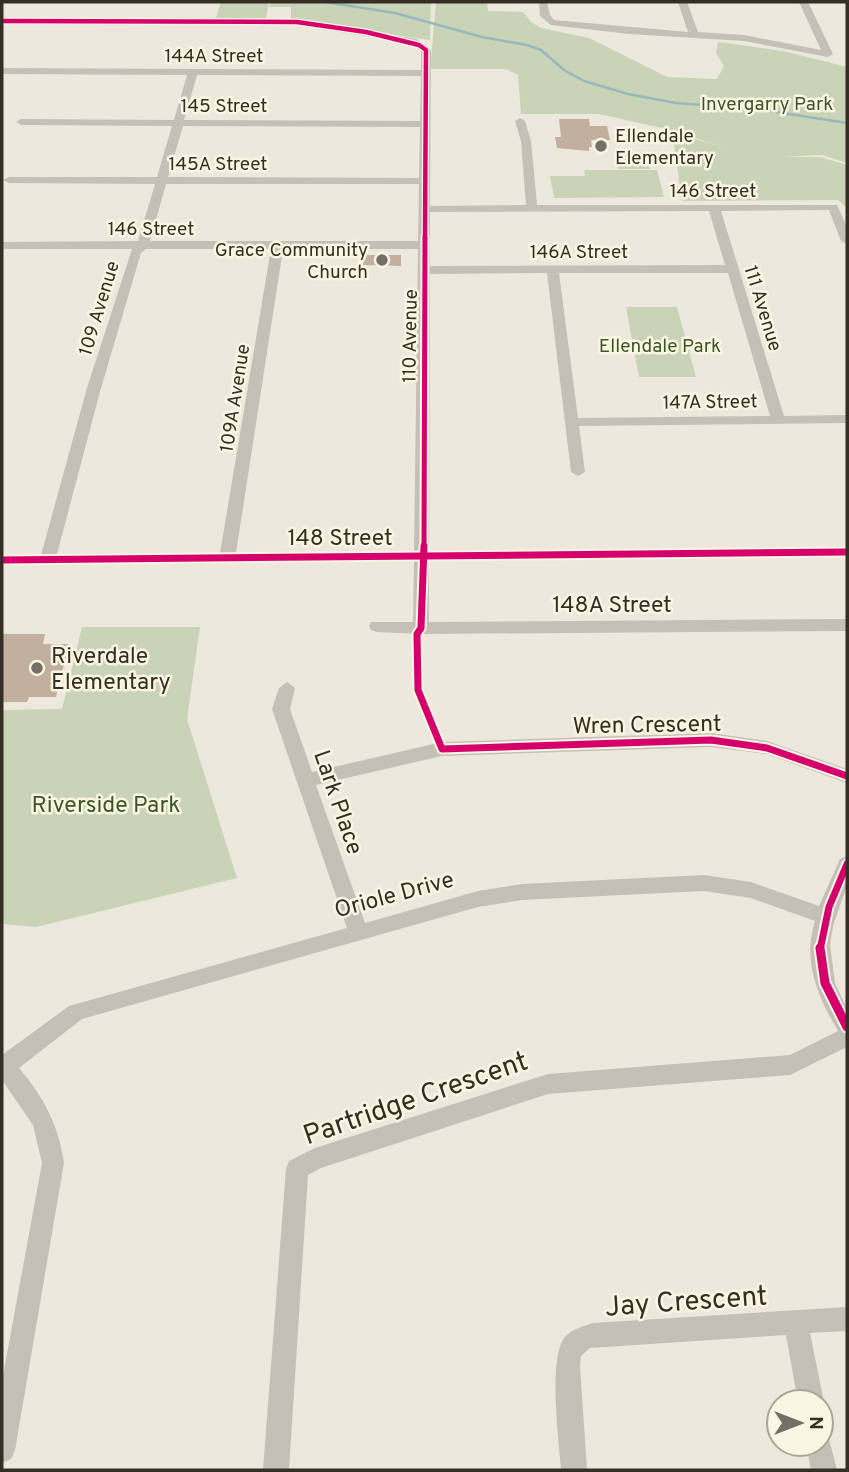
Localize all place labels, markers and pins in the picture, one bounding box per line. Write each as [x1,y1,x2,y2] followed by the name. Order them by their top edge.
[615,125,714,171] place label: Ellendale Elementary
[593,138,609,154] marker: Ellendale Elementary
[215,239,368,285] place label: Grace Community Church
[374,252,390,268] marker: Grace Community Church
[51,643,171,698] place label: Riverdale Elementary
[29,660,45,676] marker: Riverdale Elementary

